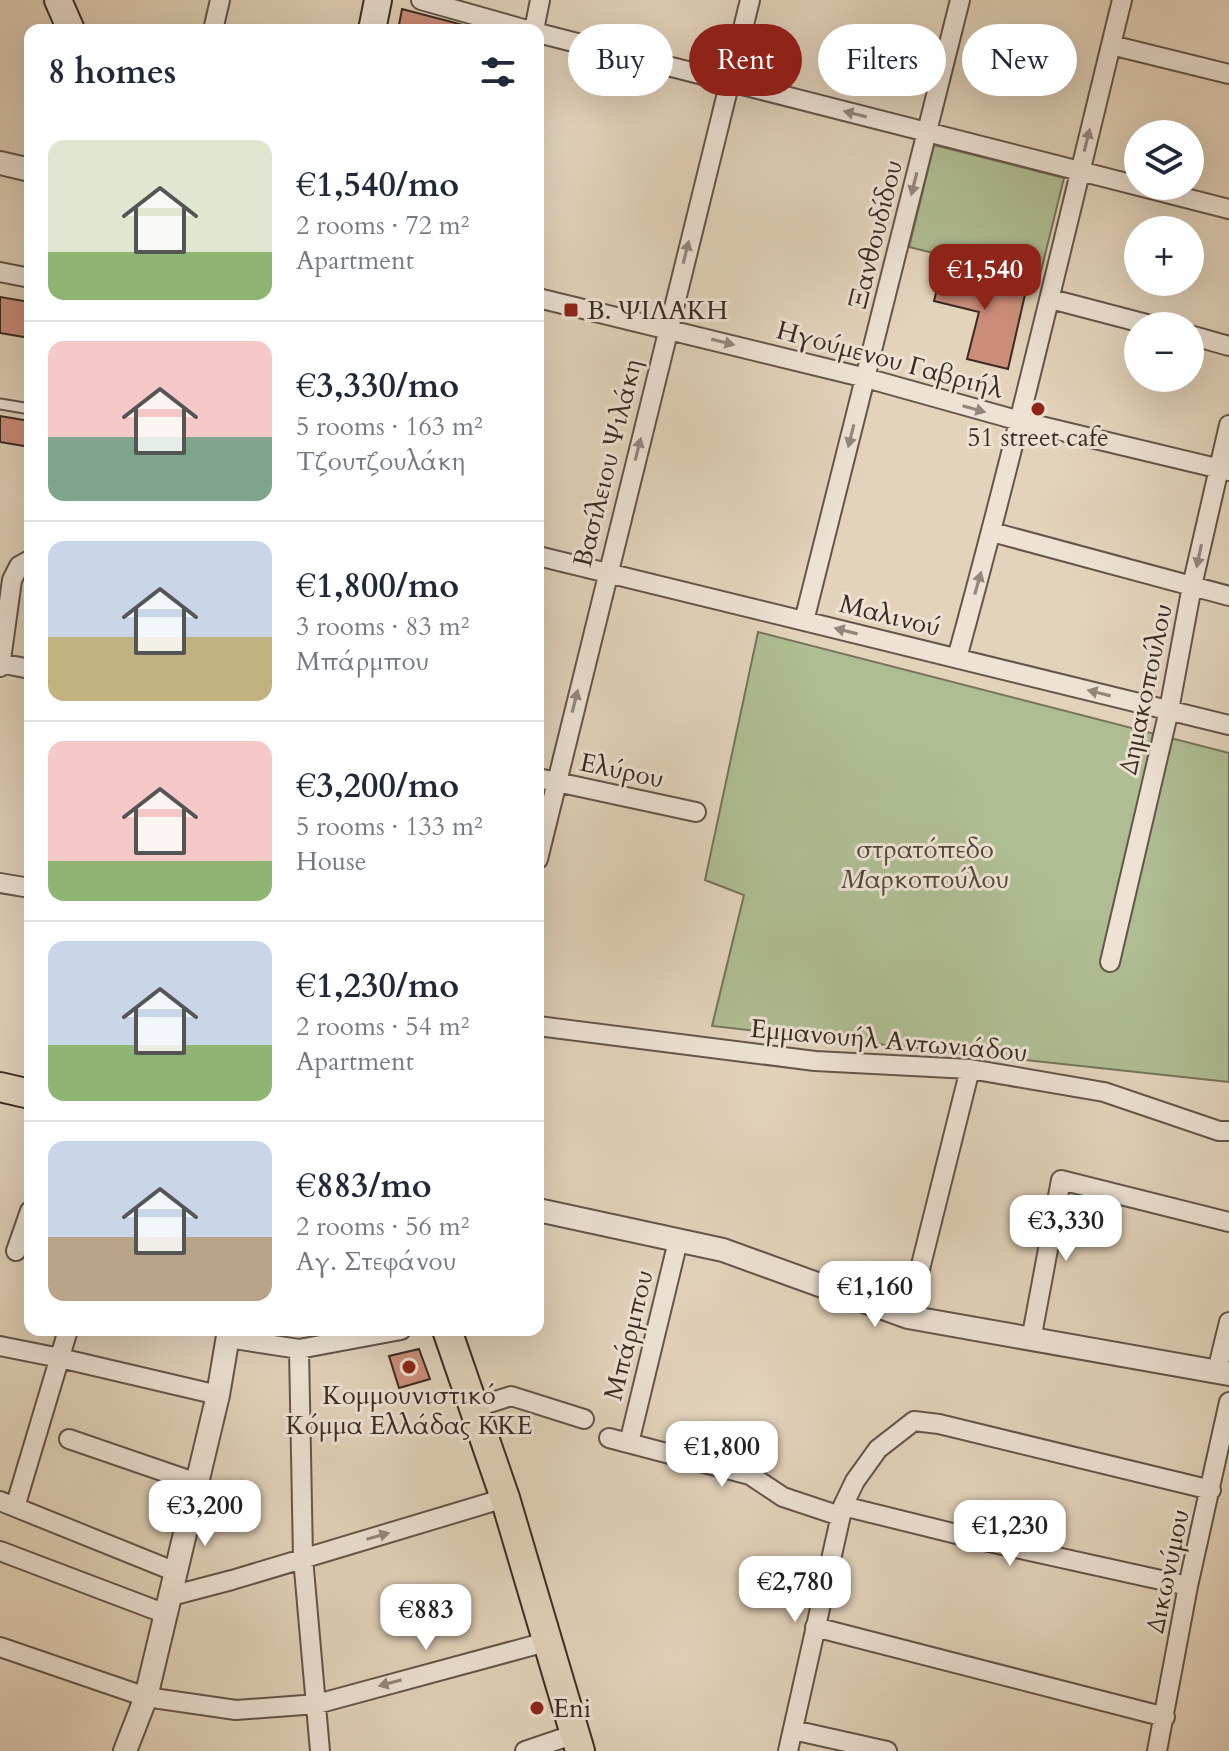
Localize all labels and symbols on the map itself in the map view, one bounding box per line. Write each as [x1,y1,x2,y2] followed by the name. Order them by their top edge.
[842,107,867,119] one-way arrow
[1081,128,1093,153] one-way arrow
[840,156,911,312] street label: Ξανθουδίδου
[908,172,920,197] one-way arrow
[681,240,693,265] one-way arrow
[920,244,1050,312] pin: €1,540
[587,293,728,328] place label: Β. ΨΙΛΑΚΗ
[562,301,580,319] marker: Β. ΨΙΛΑΚΗ
[773,312,1008,407] street label: Ηγούμενου Γαβριήλ
[710,336,735,348] one-way arrow
[565,356,650,571] street label: Βασίλειου Ψιλάκη
[1029,400,1047,418] marker: 51 street cafe
[962,403,987,415] one-way arrow
[967,420,1109,455] place label: 51 street cafe
[844,424,856,449] one-way arrow
[632,436,644,461] one-way arrow
[1192,544,1205,569] one-way arrow
[972,570,984,595] one-way arrow
[836,586,944,645] street label: Μαλινού
[1110,601,1181,778] street label: Δημακοπούλου
[834,624,859,637] one-way arrow
[1086,686,1111,699] one-way arrow
[569,688,582,713] one-way arrow
[577,745,667,796] street label: Ελύρου
[841,832,1009,897] park label: στρατόπεδο Μαρκοπούλου
[749,1011,1029,1070] street label: Εμμανουήλ Αντωνιάδου
[1001,1195,1131,1263] pin: €3,330
[810,1261,940,1329] pin: €1,160
[595,1266,662,1404] street label: Μπάρμπου
[400,1358,418,1376] marker: Κομμουνιστικό Κόμμα Ελλάδας ΚΚΕ
[285,1378,533,1443] place label: Κομμουνιστικό Κόμμα Ελλάδας ΚΚΕ
[657,1421,787,1489] pin: €1,800
[140,1480,270,1548] pin: €3,200
[945,1500,1075,1568] pin: €1,230
[1137,1506,1198,1636] street label: Δικωνύμου
[366,1529,390,1542] one-way arrow
[730,1556,860,1624] pin: €2,780
[379,1584,473,1652] pin: €883
[377,1678,402,1690] one-way arrow
[553,1691,591,1726] place label: Eni
[528,1699,546,1717] marker: Eni

